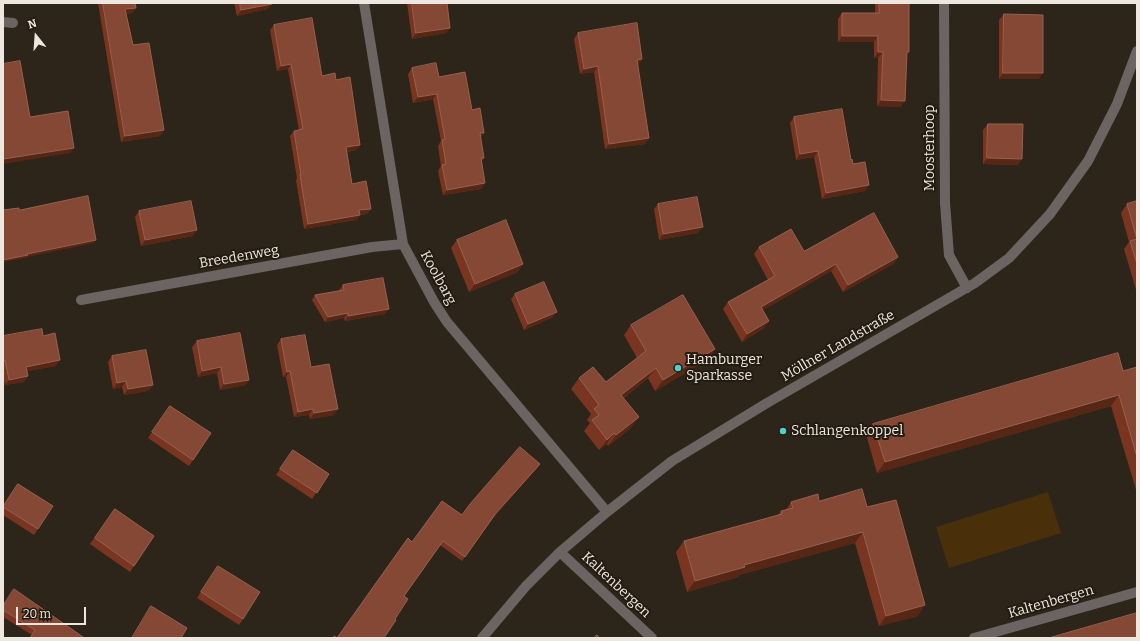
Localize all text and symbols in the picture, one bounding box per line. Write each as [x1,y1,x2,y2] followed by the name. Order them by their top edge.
[16,16,56,56] north arrow
[26,17,38,32] text: N
[922,105,938,191] street label: Moosterhoop
[198,242,280,272] street label: Breedenweg
[416,248,460,308] street label: Koolbarg
[778,307,898,385] street label: Möllner Landstraße
[686,352,762,384] place label: Hamburger Sparkasse
[673,363,683,373] marker: Hamburger Sparkasse
[791,423,903,439] place label: Schlangenkoppel
[778,426,788,436] marker: Schlangenkoppel
[578,549,654,621] street label: Kaltenbergen
[1006,582,1096,622] street label: Kaltenbergen
[18,599,88,625] scale bar
[23,607,51,621] text: 20 m

